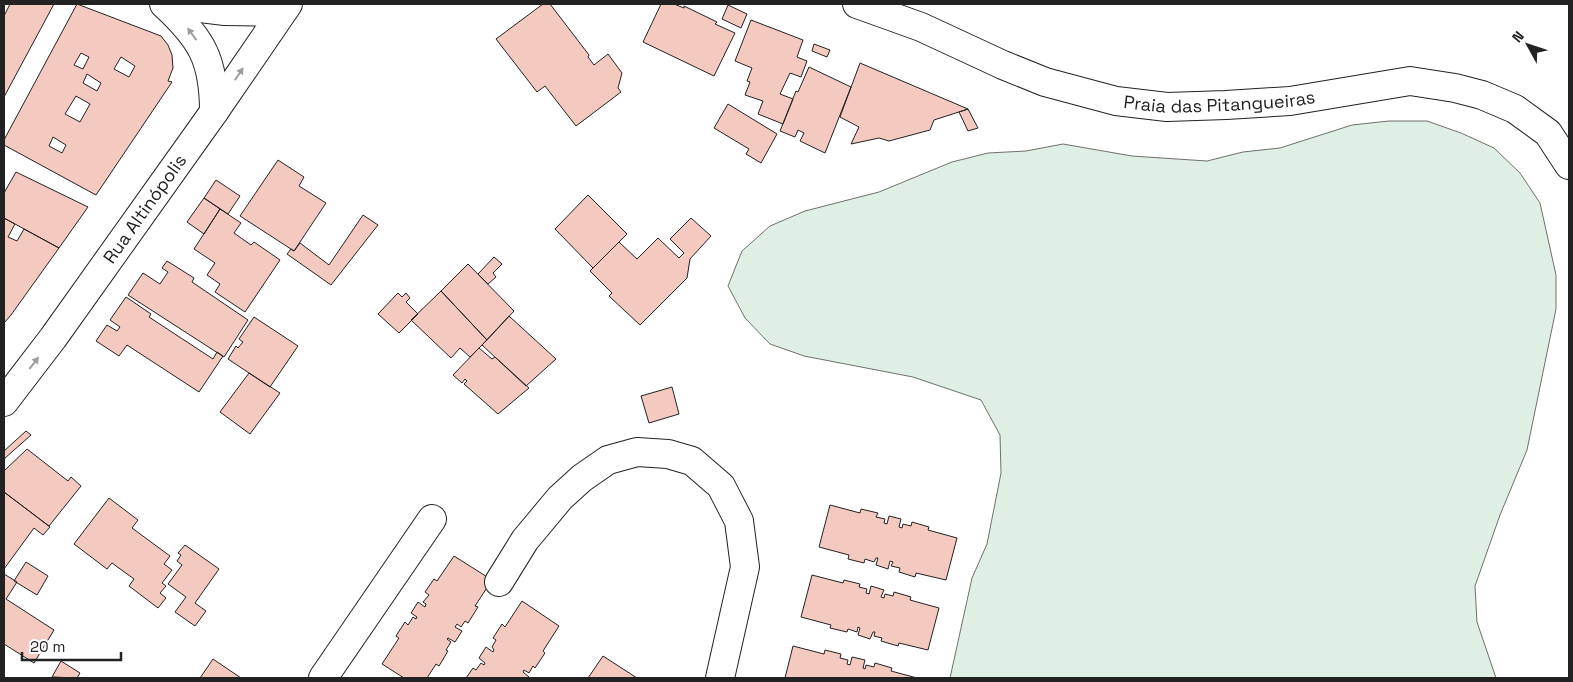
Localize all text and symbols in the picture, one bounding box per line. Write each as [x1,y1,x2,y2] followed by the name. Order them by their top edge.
[1503,20,1553,70] north arrow
[187,27,197,41] one-way arrow
[1508,27,1528,46] text: N
[234,67,244,80] one-way arrow
[1122,85,1317,118] street label: Praia das Pitangueiras
[98,150,191,268] street label: Rua Altinópolis
[28,357,39,370] one-way arrow
[22,630,121,662] scale bar
[30,637,65,656] text: 20 m

